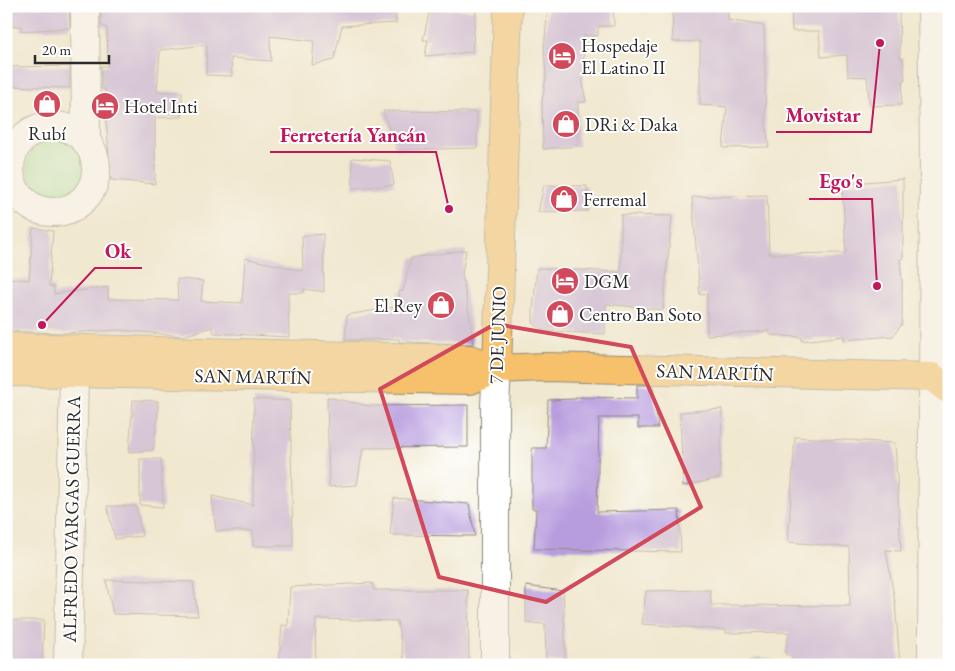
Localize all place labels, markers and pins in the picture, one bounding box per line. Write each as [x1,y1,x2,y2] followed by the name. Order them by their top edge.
[581,33,666,80] place label: Hospedaje El Latino II
[547,41,577,71] hotel icon: Hospedaje El Latino II
[32,89,62,119] shop icon: Rubí
[90,91,120,121] hotel icon: Hotel Inti
[124,94,198,119] place label: Hotel Inti
[776,97,871,132] callout: Movistar
[551,109,581,139] shop icon: DRi & Daka
[585,112,678,137] place label: DRi & Daka
[270,117,436,152] callout: Ferretería Yancán
[28,121,66,146] place label: Rubí
[809,164,872,199] callout: Ego's
[549,184,579,214] shop icon: Ferremal
[583,187,647,212] place label: Ferremal
[95,233,142,268] callout: Ok
[550,266,580,296] hotel icon: DGM
[584,269,629,294] place label: DGM
[426,290,456,320] shop icon: El Rey
[374,293,423,318] place label: El Rey
[545,299,575,329] shop icon: Centro Ban Soto
[579,302,702,327] place label: Centro Ban Soto

